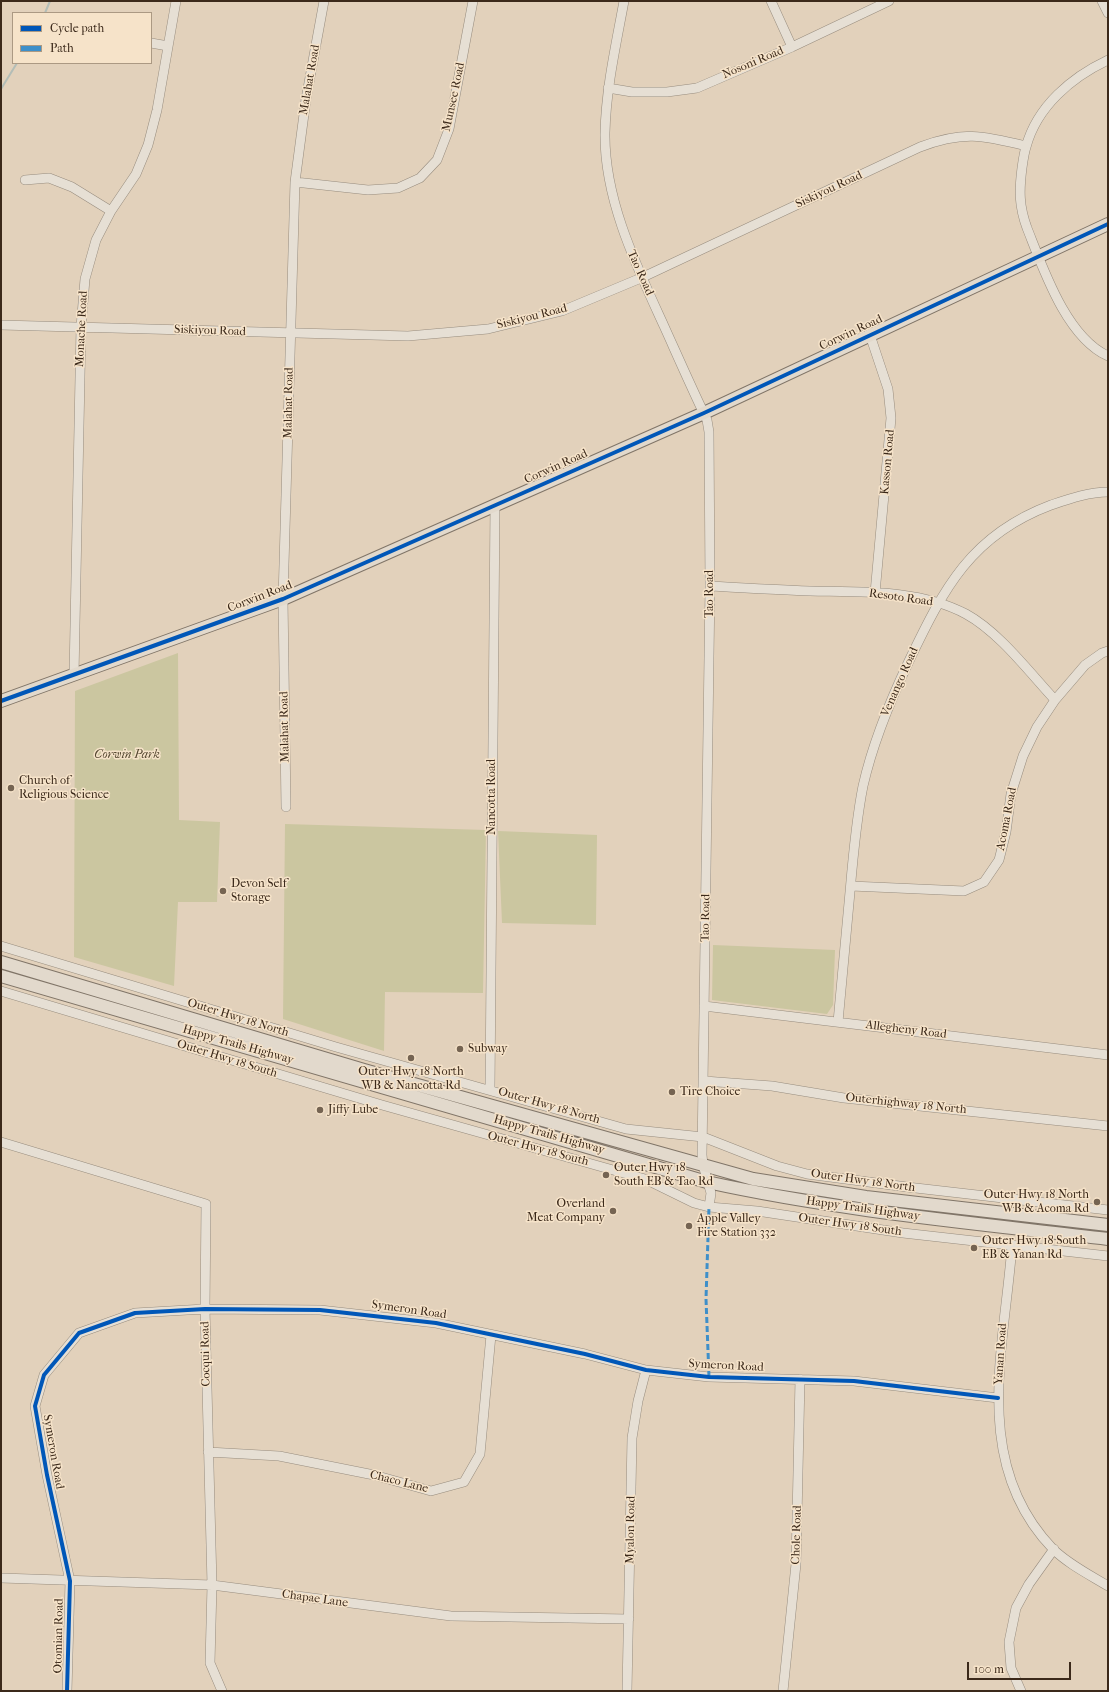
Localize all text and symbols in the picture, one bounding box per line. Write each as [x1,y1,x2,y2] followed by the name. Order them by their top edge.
[12,12,152,64] legend
[50,21,104,35] text: Cycle path
[50,41,74,55] text: Path
[297,44,323,116] street label: Malahat Road
[720,44,786,82] street label: Nosoni Road
[440,61,468,133] street label: Munsee Road
[793,168,865,212] street label: Siskiyou Road
[624,248,656,298] street label: Tao Road
[73,290,91,368] street label: Monache Road
[495,301,569,333] street label: Siskiyou Road
[817,312,885,354] street label: Corwin Road
[174,323,246,339] street label: Siskiyou Road
[281,367,297,439] street label: Malahat Road
[878,429,898,495] street label: Kasson Road
[522,447,590,487] street label: Corwin Road
[703,570,717,618] street label: Tao Road
[226,578,294,616] street label: Corwin Road
[868,586,934,610] street label: Resoto Road
[878,645,922,719] street label: Venango Road
[277,691,293,763] street label: Malahat Road
[94,748,160,762] park label: Corwin Park
[485,759,499,835] street label: Nancotta Road
[19,774,109,802] place label: Church of Religious Science
[6,783,16,793] marker: Church of Religious Science
[994,786,1020,852] street label: Acoma Road
[231,877,287,905] place label: Devon Self Storage
[218,886,228,896] marker: Devon Self Storage
[698,894,714,942] street label: Tao Road
[186,996,290,1040] street label: Outer Hwy 18 North
[865,1018,947,1042] street label: Allegheny Road
[181,1022,295,1068] street label: Happy Trails Highway
[175,1037,279,1081] street label: Outer Hwy 18 South
[468,1042,507,1056] place label: Subway
[455,1044,465,1054] marker: Subway
[406,1053,416,1063] marker: Outer Hwy 18 North WB & Nancotta Rd
[358,1065,464,1093] place label: Outer Hwy 18 North WB & Nancotta Rd
[496,1085,602,1127] street label: Outer Hwy 18 North
[680,1085,740,1099] place label: Tire Choice
[667,1087,677,1097] marker: Tire Choice
[845,1090,967,1118] street label: Outerhighway 18 North
[328,1103,378,1117] place label: Jiffy Lube
[315,1105,325,1115] marker: Jiffy Lube
[492,1112,606,1158] street label: Happy Trails Highway
[486,1129,590,1169] street label: Outer Hwy 18 South
[614,1161,713,1189] place label: Outer Hwy 18 South EB & Tao Rd
[810,1167,916,1195] street label: Outer Hwy 18 North
[601,1170,611,1180] marker: Outer Hwy 18 South EB & Tao Rd
[984,1188,1089,1216] place label: Outer Hwy 18 North WB & Acoma Rd
[805,1194,921,1224] street label: Happy Trails Highway
[527,1197,605,1225] place label: Overland Meat Company
[1092,1197,1102,1207] marker: Outer Hwy 18 North WB & Acoma Rd
[608,1206,618,1216] marker: Overland Meat Company
[797,1211,903,1239] street label: Outer Hwy 18 South
[697,1212,776,1240] place label: Apple Valley Fire Station 332
[684,1221,694,1231] marker: Apple Valley Fire Station 332
[982,1234,1086,1262] place label: Outer Hwy 18 South EB & Yanan Rd
[969,1243,979,1253] marker: Outer Hwy 18 South EB & Yanan Rd
[371,1298,447,1322] street label: Symeron Road
[198,1321,214,1387] street label: Cocqui Road
[992,1323,1010,1385] street label: Yanan Road
[688,1357,764,1375] street label: Symeron Road
[39,1414,67,1490] street label: Symeron Road
[368,1468,430,1496] street label: Chaco Lane
[623,1496,639,1564] street label: Myalon Road
[789,1505,805,1565] street label: Chole Road
[281,1587,349,1611] street label: Chapae Lane
[51,1598,67,1674] street label: Otomian Road
[969,1654,1073,1680] scale bar
[974,1662,1004,1676] text: 100 m

